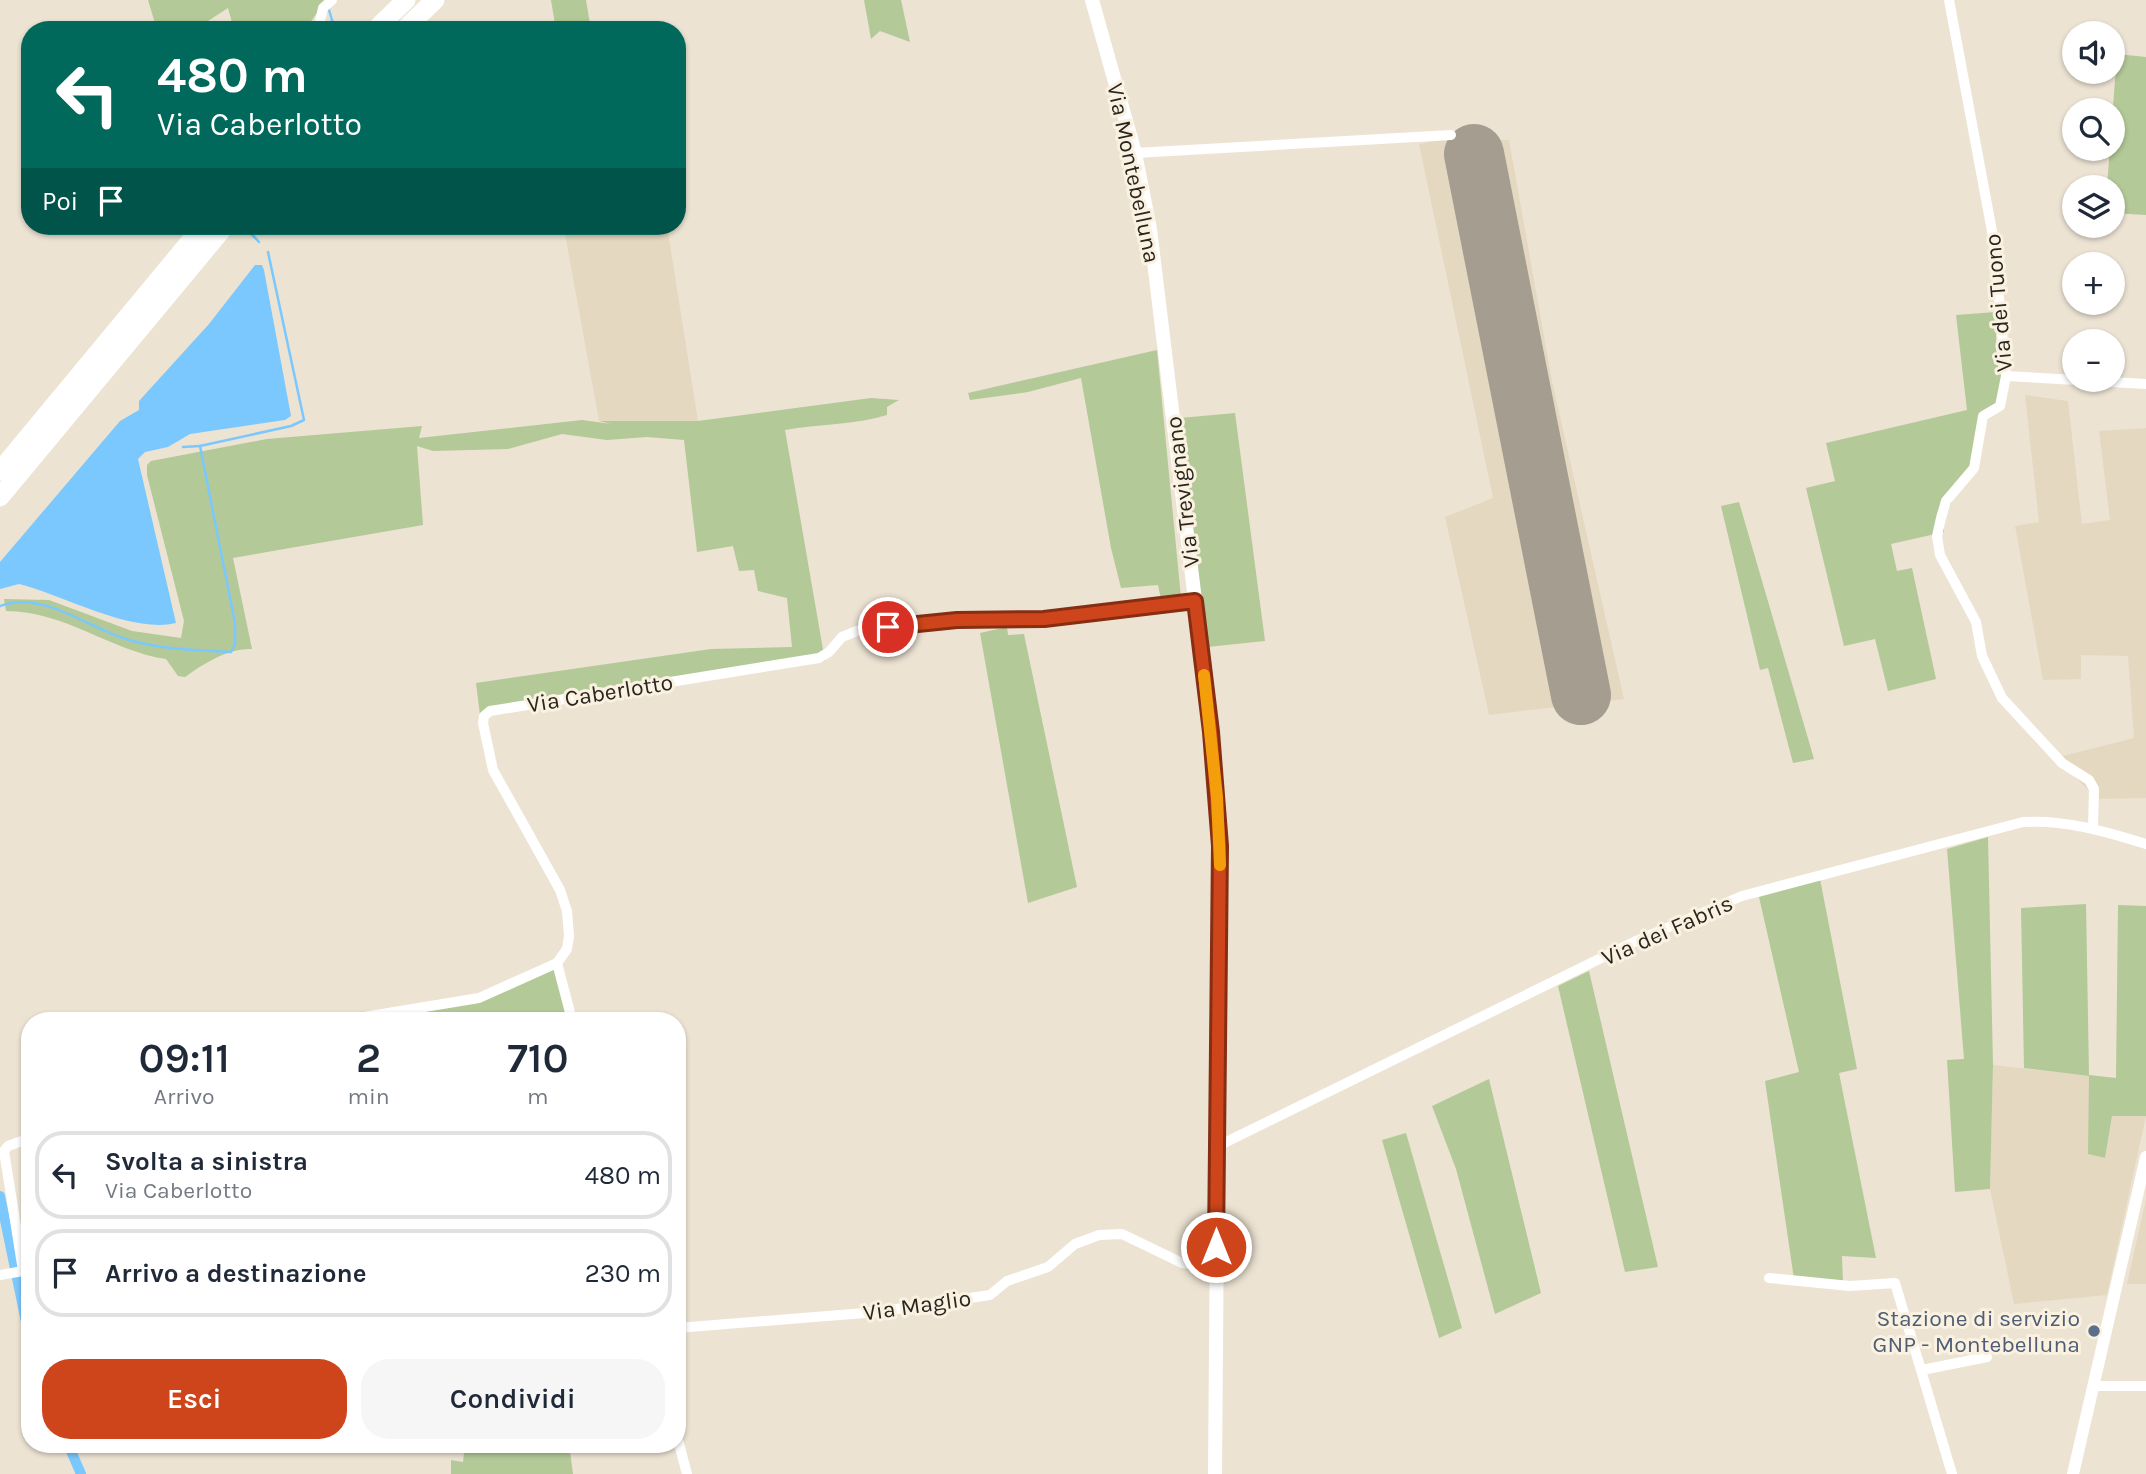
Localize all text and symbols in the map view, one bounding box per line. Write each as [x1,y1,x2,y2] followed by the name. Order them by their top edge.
[2062,21,2125,392] map controls
[2062,21,2125,84] button: sound
[157,47,308,104] text: 480 m
[42,49,133,140] icon: left
[1101,81,1166,265] street label: Via Montebelluna
[2062,98,2125,161] button: search
[157,106,362,143] text: Via Caberlotto
[2062,175,2125,238] button: layers
[92,182,130,220] icon: arrive
[42,186,78,217] text: Poi
[1979,233,2018,373] street label: Via dei Tuono
[2062,252,2125,315] button: +
[2062,329,2125,392] button: −
[1160,415,1205,569] street label: Via Trevignano
[858,597,918,657] pin
[869,608,907,646] icon: arrive
[525,669,675,718] street label: Via Caberlotto
[1597,890,1737,971] street label: Via dei Fabris
[138,1033,230,1083] text: 09:11
[356,1033,381,1083] text: 2
[507,1033,569,1083] text: 710
[154,1083,215,1110] text: Arrivo
[347,1083,390,1110] text: min
[527,1083,549,1110] text: m
[105,1146,308,1177] text: Svolta a sinistra
[46,1156,84,1194] icon: left
[585,1160,661,1191] text: 480 m
[105,1177,252,1204] text: Via Caberlotto
[1179,1210,1253,1284] position arrow
[46,1254,84,1292] icon: arrive
[105,1258,367,1289] text: Arrivo a destinazione
[585,1258,661,1289] text: 230 m
[861,1285,973,1326] street label: Via Maglio
[1873,1305,2080,1358] place label: Stazione di servizio GNP - Montebelluna
[2086,1323,2102,1339] marker: Stazione di servizio GNP - Montebelluna
[42,1359,347,1439] button: Esci
[361,1359,665,1439] button: Condividi

